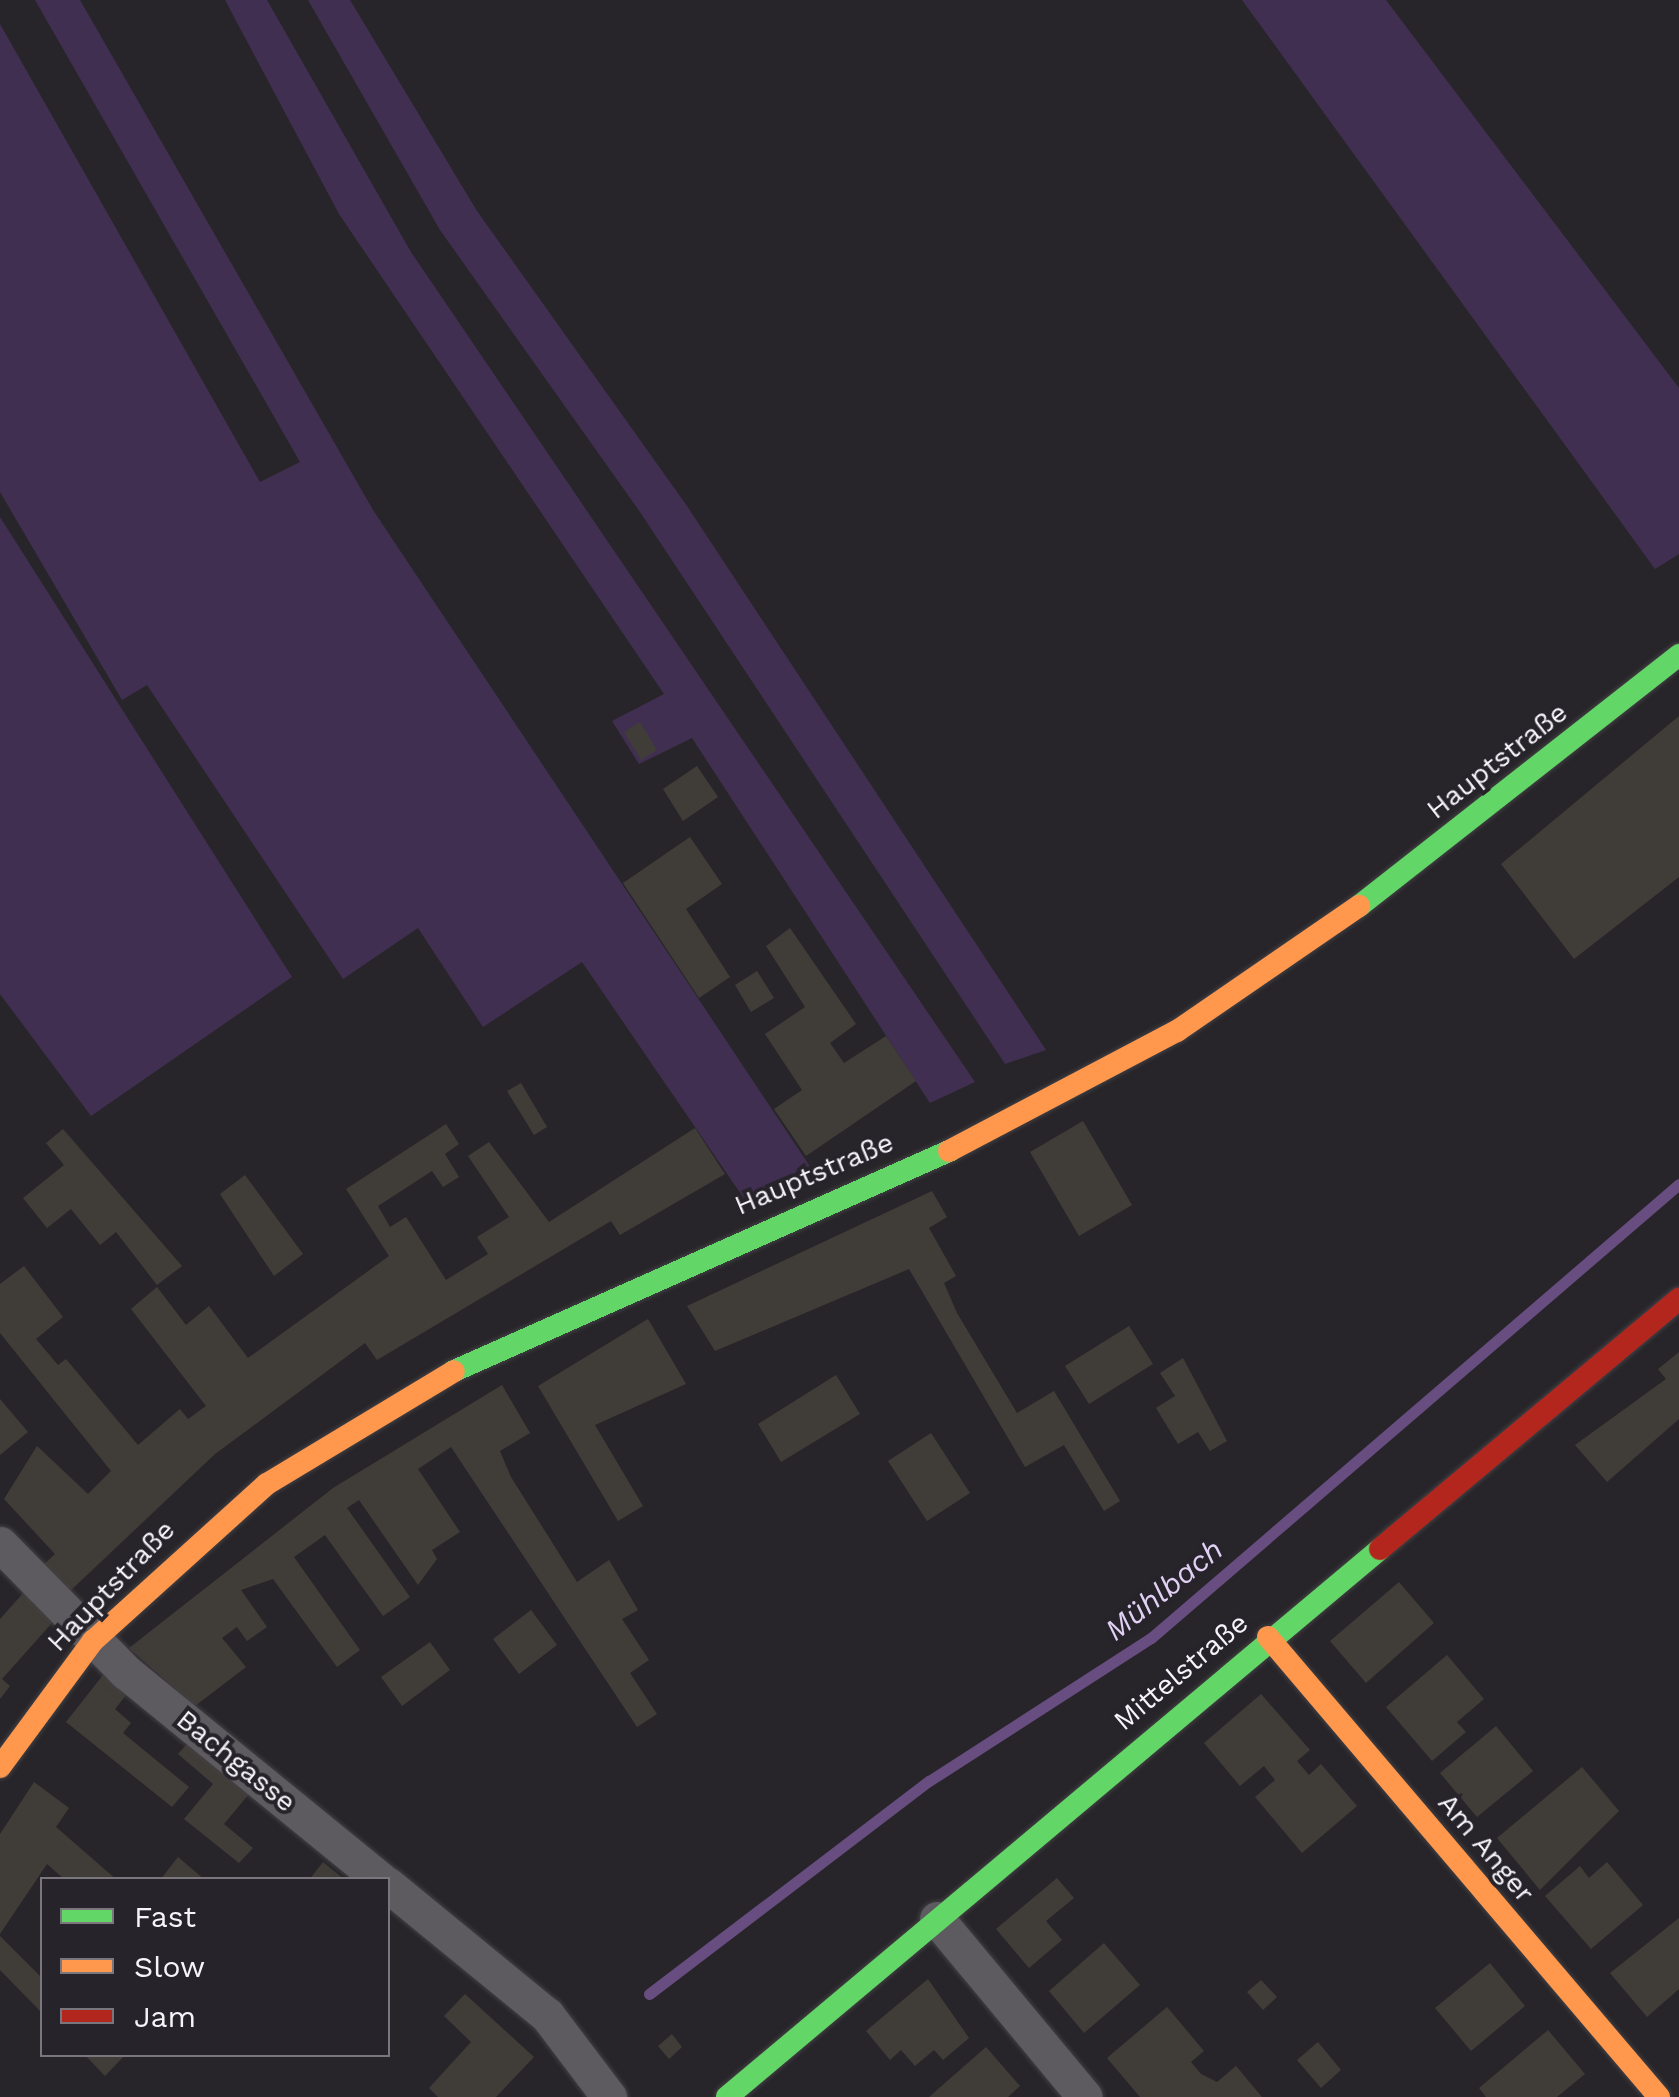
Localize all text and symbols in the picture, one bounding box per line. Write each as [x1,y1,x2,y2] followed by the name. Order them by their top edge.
[1420,696,1574,826] street label: Hauptstraße
[729,1125,899,1223] street label: Hauptstraße
[40,1513,182,1659] street label: Hauptstraße
[1098,1532,1230,1648] water label: Mühlbach
[1107,1606,1255,1738] street label: Mittelstraße
[170,1703,302,1819] street label: Bachgasse
[1430,1786,1542,1910] street label: Am Anger
[40,1877,390,2057] legend
[134,1899,196,1934] text: Fast
[134,1949,205,1984] text: Slow
[134,1999,196,2034] text: Jam

